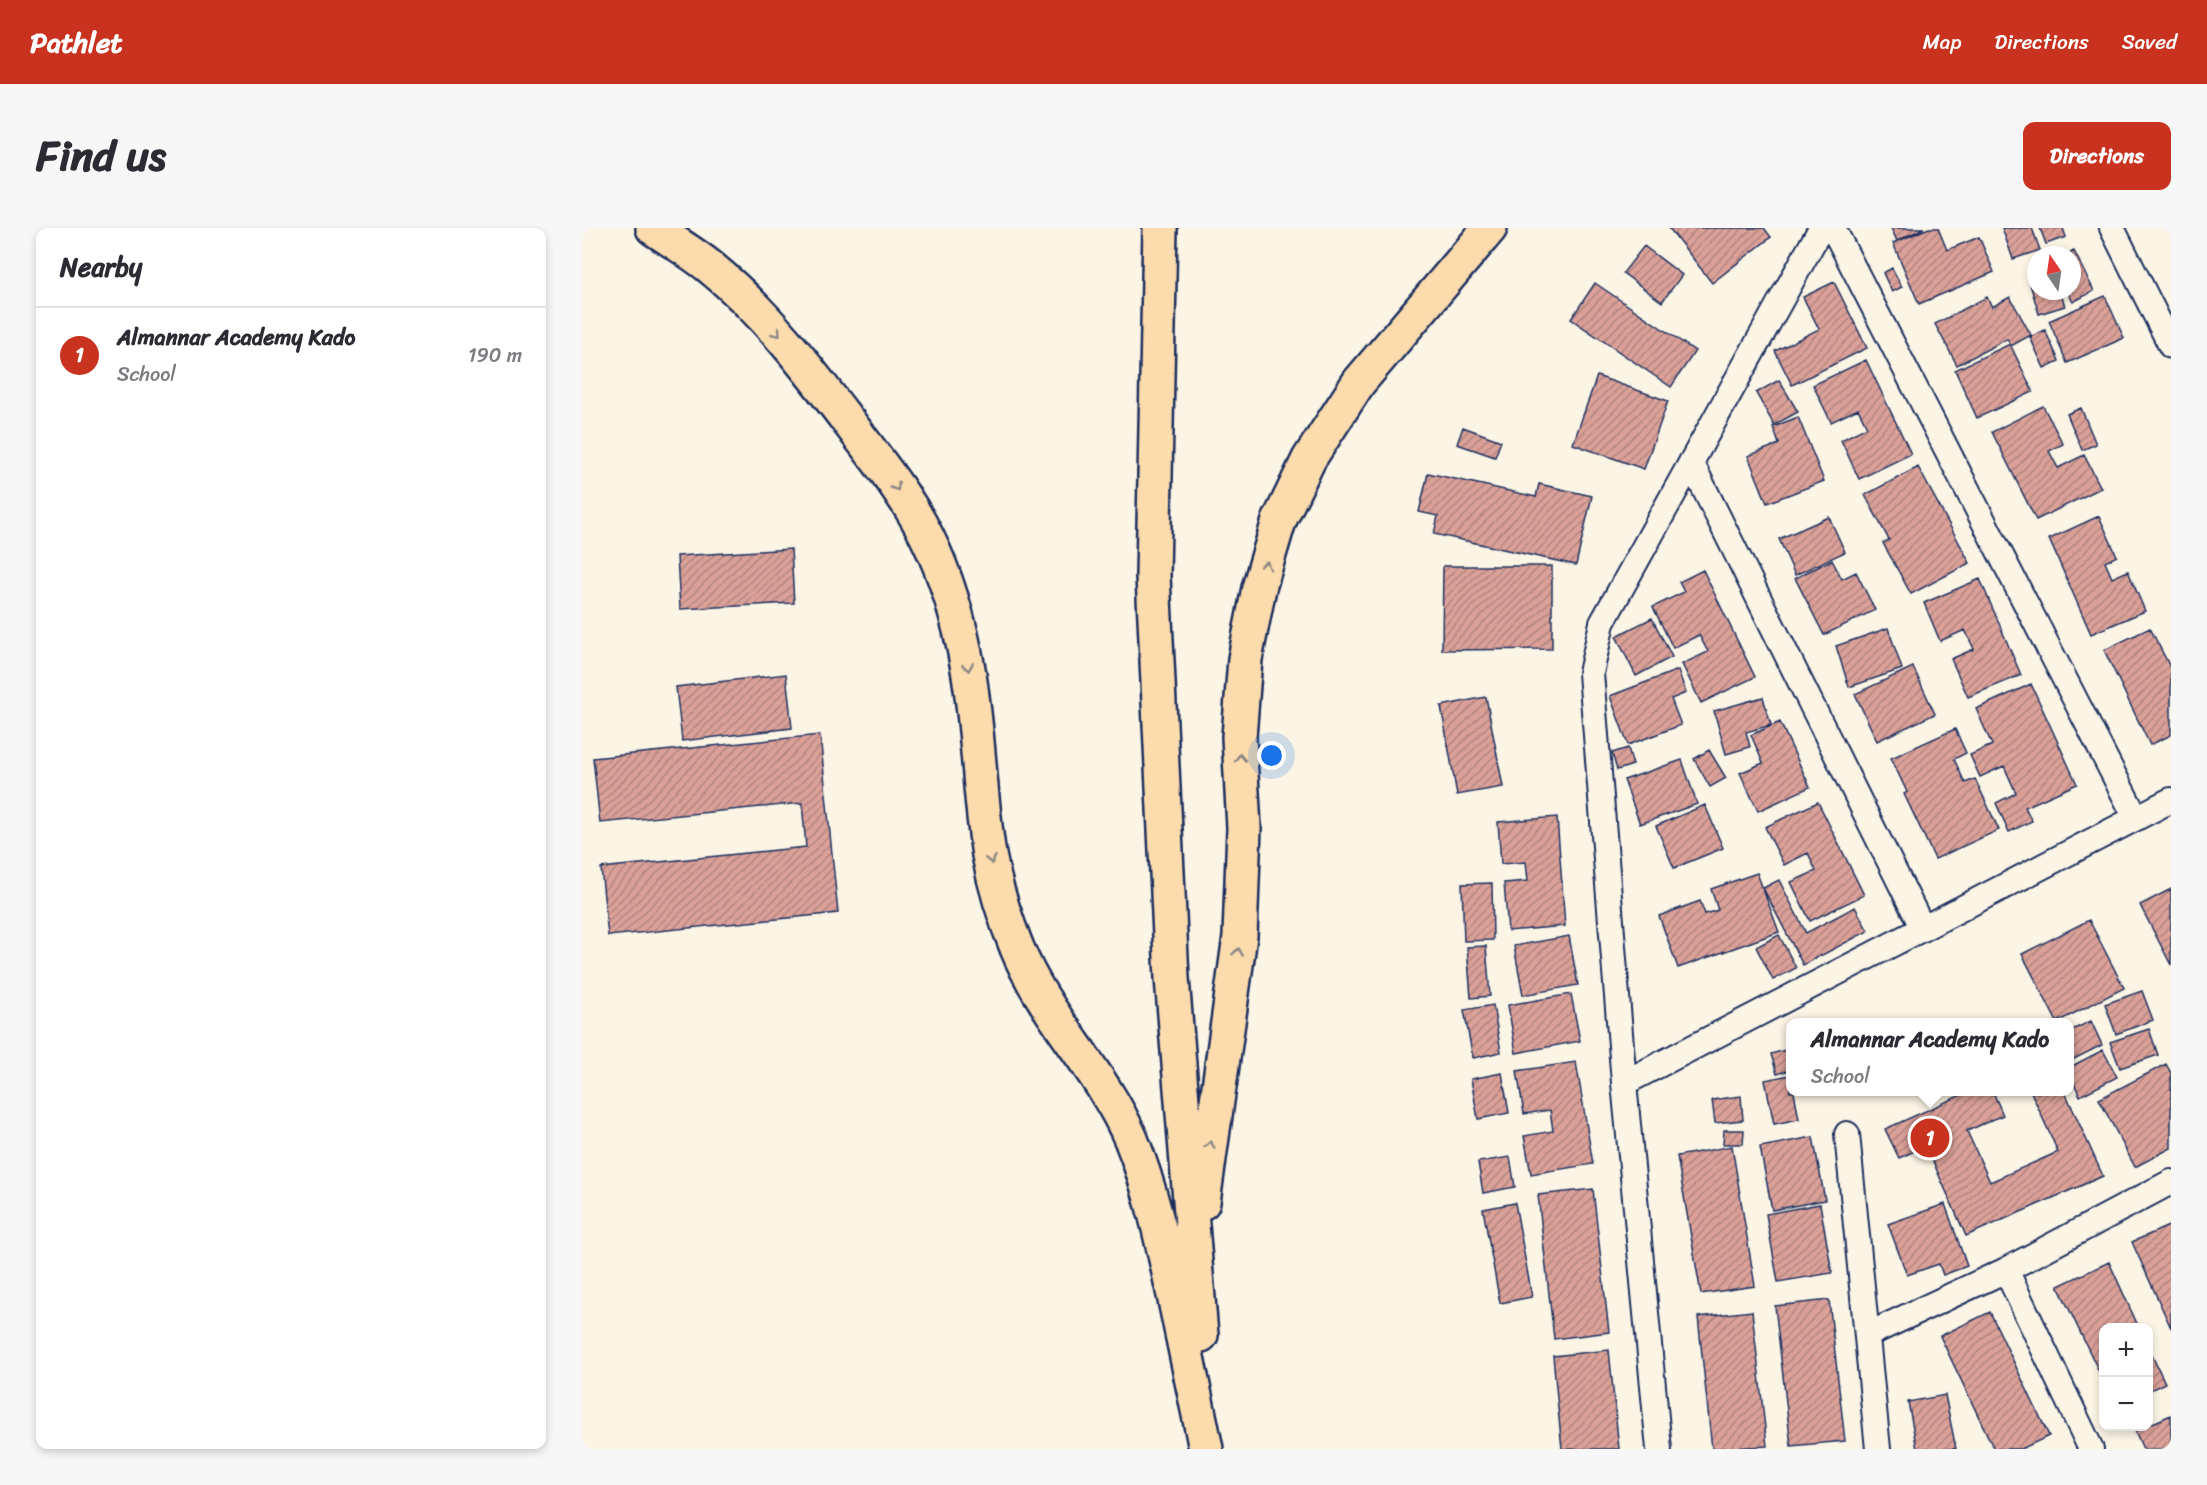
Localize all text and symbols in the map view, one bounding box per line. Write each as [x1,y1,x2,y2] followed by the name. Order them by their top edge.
[30,18,123,67] text: Pathlet
[1923,23,1961,61] text: Map
[1994,23,2089,61] text: Directions
[2122,23,2177,61] text: Saved
[36,119,166,193] text: Find us
[2023,122,2171,190] button: Directions
[60,244,142,290] text: Nearby
[2027,246,2081,300] north arrow
[117,318,355,357] text: Almannar Academy Kado
[770,326,781,337] one-way arrow
[75,338,84,373] text: 1
[468,338,522,373] text: 190 m
[117,357,176,392] text: School
[889,481,900,492] one-way arrow
[1259,560,1271,571] one-way arrow
[961,661,974,671] one-way arrow
[1257,741,1286,770] your location
[1234,753,1247,762] one-way arrow
[984,855,997,865] one-way arrow
[1231,948,1244,958] one-way arrow
[1786,1018,2074,1096] popup
[1811,1020,2049,1059] text: Almannar Academy Kado
[1811,1059,1870,1094] text: School
[1910,1116,1950,1160] pin: 1
[1204,1141,1216,1150] one-way arrow
[2099,1323,2153,1431] map controls
[2099,1323,2153,1377] button: +
[2099,1377,2153,1431] button: −

